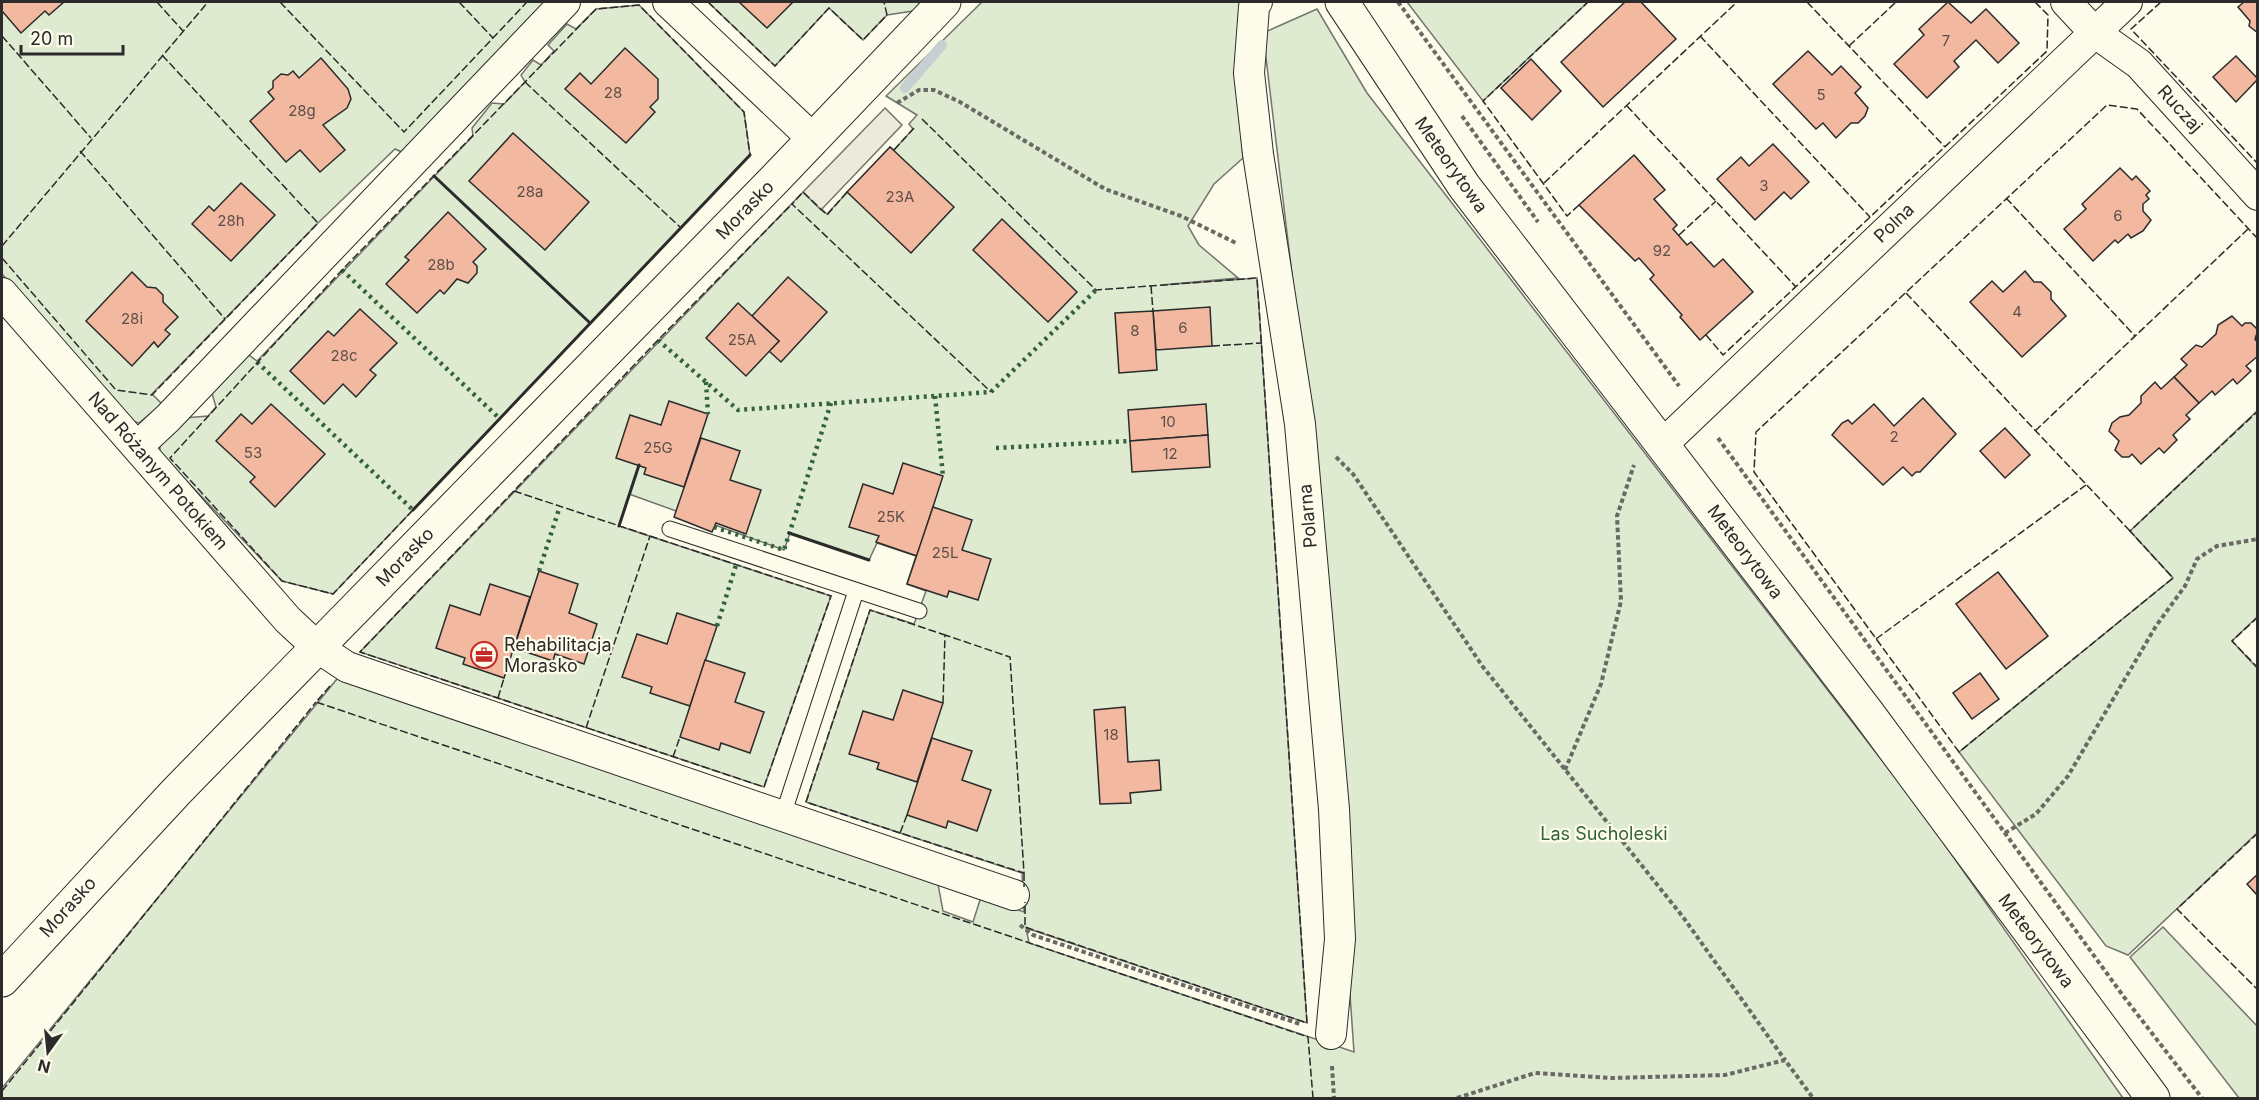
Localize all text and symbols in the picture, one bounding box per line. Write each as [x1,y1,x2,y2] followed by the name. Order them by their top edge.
[21,18,123,56] scale bar
[30,28,73,49] text: 20 m
[1942,31,1950,50] house number: 7
[2154,81,2207,137] street label: Ruczaj
[604,83,622,102] house number: 28
[1816,85,1826,104] house number: 5
[288,101,316,120] house number: 28g
[1411,113,1492,217] street label: Meteorytowa
[711,176,778,243] street label: Morasko
[1759,176,1769,195] house number: 3
[517,182,543,201] house number: 28a
[886,187,914,206] house number: 23A
[1869,199,1918,247] street label: Polna
[2113,206,2123,225] house number: 6
[217,211,245,230] house number: 28h
[1653,241,1671,260] house number: 92
[427,255,455,274] house number: 28b
[2012,302,2022,321] house number: 4
[121,309,143,328] house number: 28i
[1178,318,1188,337] house number: 6
[1130,321,1140,340] house number: 8
[728,330,756,349] house number: 25A
[331,346,358,365] house number: 28c
[84,387,233,554] street label: Nad Różanym Potokiem
[1160,412,1176,431] house number: 10
[1889,427,1899,446] house number: 2
[643,438,673,457] house number: 25G
[244,443,262,462] house number: 53
[1162,444,1178,463] house number: 12
[1294,483,1321,549] street label: Polarna
[1703,501,1788,603] street label: Meteorytowa
[877,507,905,526] house number: 25K
[371,523,438,590] street label: Morasko
[932,543,958,562] house number: 25L
[504,634,612,676] place label: Rehabilitacja Morasko
[469,640,499,670] office icon: Rehabilitacja Morasko
[1103,725,1119,744] house number: 18
[1540,823,1668,844] park label: Las Sucholeski
[35,872,100,941] street label: Morasko
[1994,890,2079,992] street label: Meteorytowa
[18,1022,78,1082] north arrow
[36,1055,53,1078] text: N

